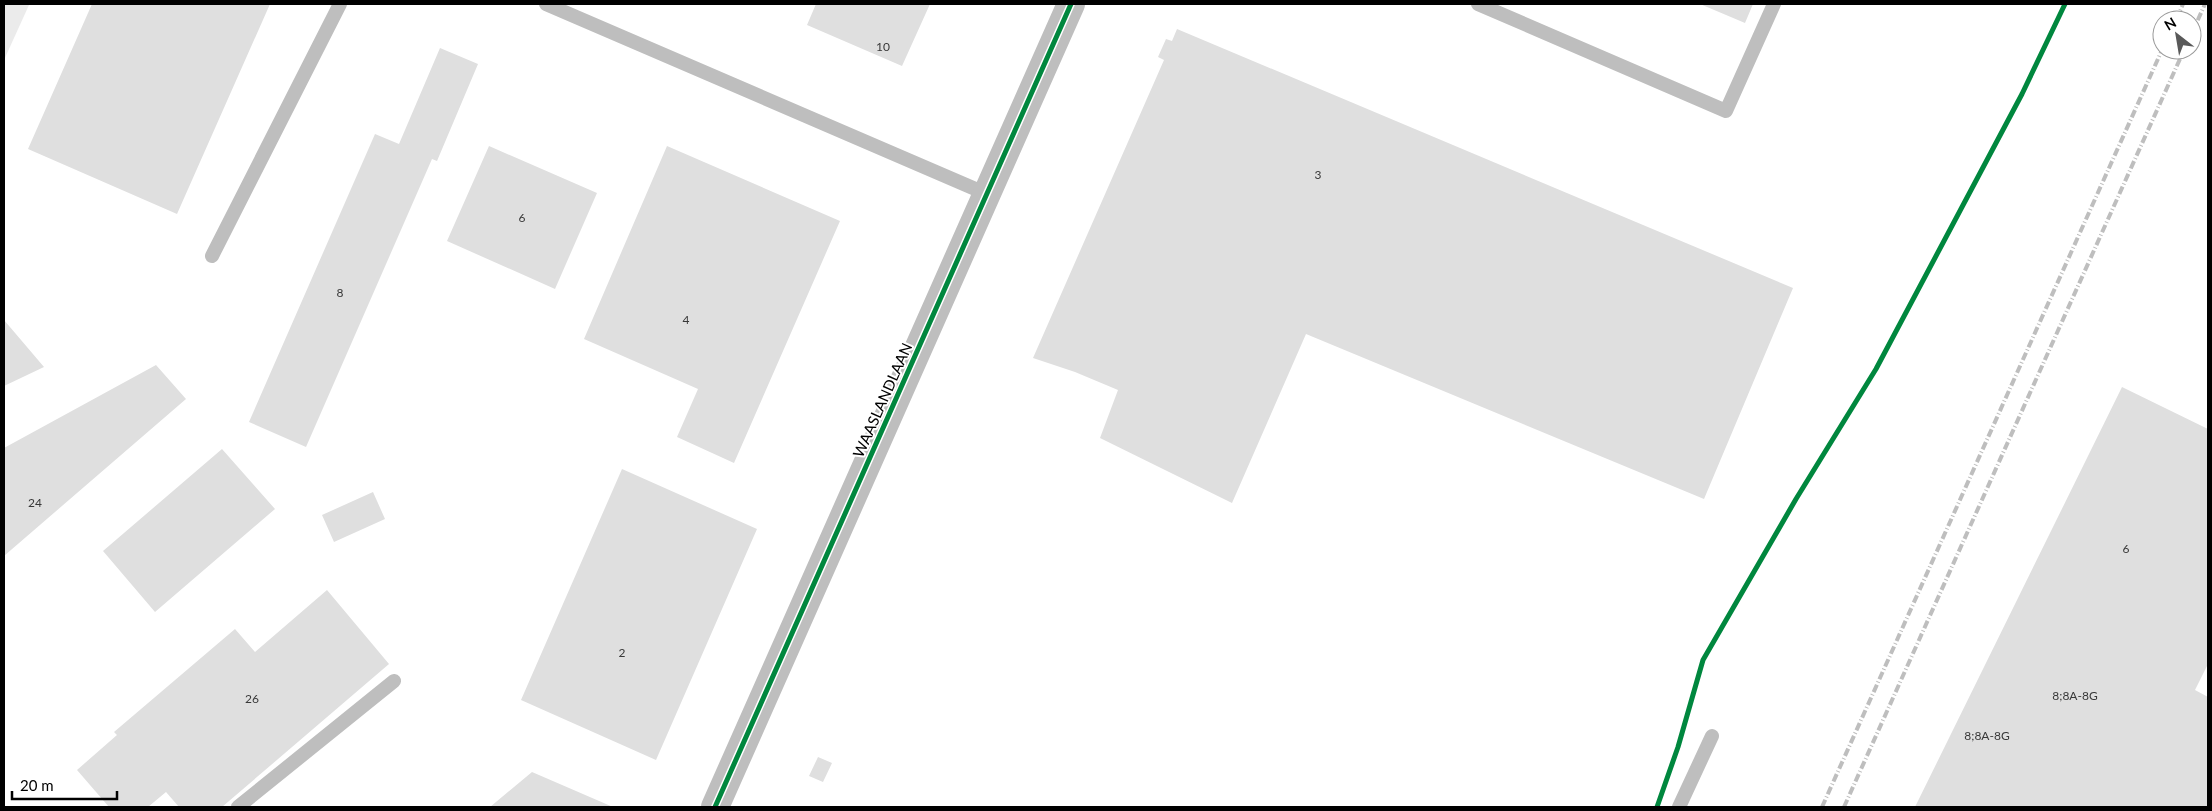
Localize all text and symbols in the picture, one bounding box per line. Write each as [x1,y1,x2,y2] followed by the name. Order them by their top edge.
[2152,10,2202,60] north arrow
[2161,13,2179,33] text: N
[876,39,890,54] house number: 10
[1315,167,1322,182] house number: 3
[519,210,526,225] house number: 6
[337,285,344,300] house number: 8
[683,312,690,327] house number: 4
[849,340,915,460] street label: WAASLANDLAAN
[28,495,42,510] house number: 24
[2123,541,2130,556] house number: 6
[619,645,626,660] house number: 2
[2052,688,2098,703] house number: 8;8A-8G
[245,691,259,706] house number: 26
[1964,728,2010,743] house number: 8;8A-8G
[12,768,118,800] scale bar
[20,776,54,794] text: 20 m

